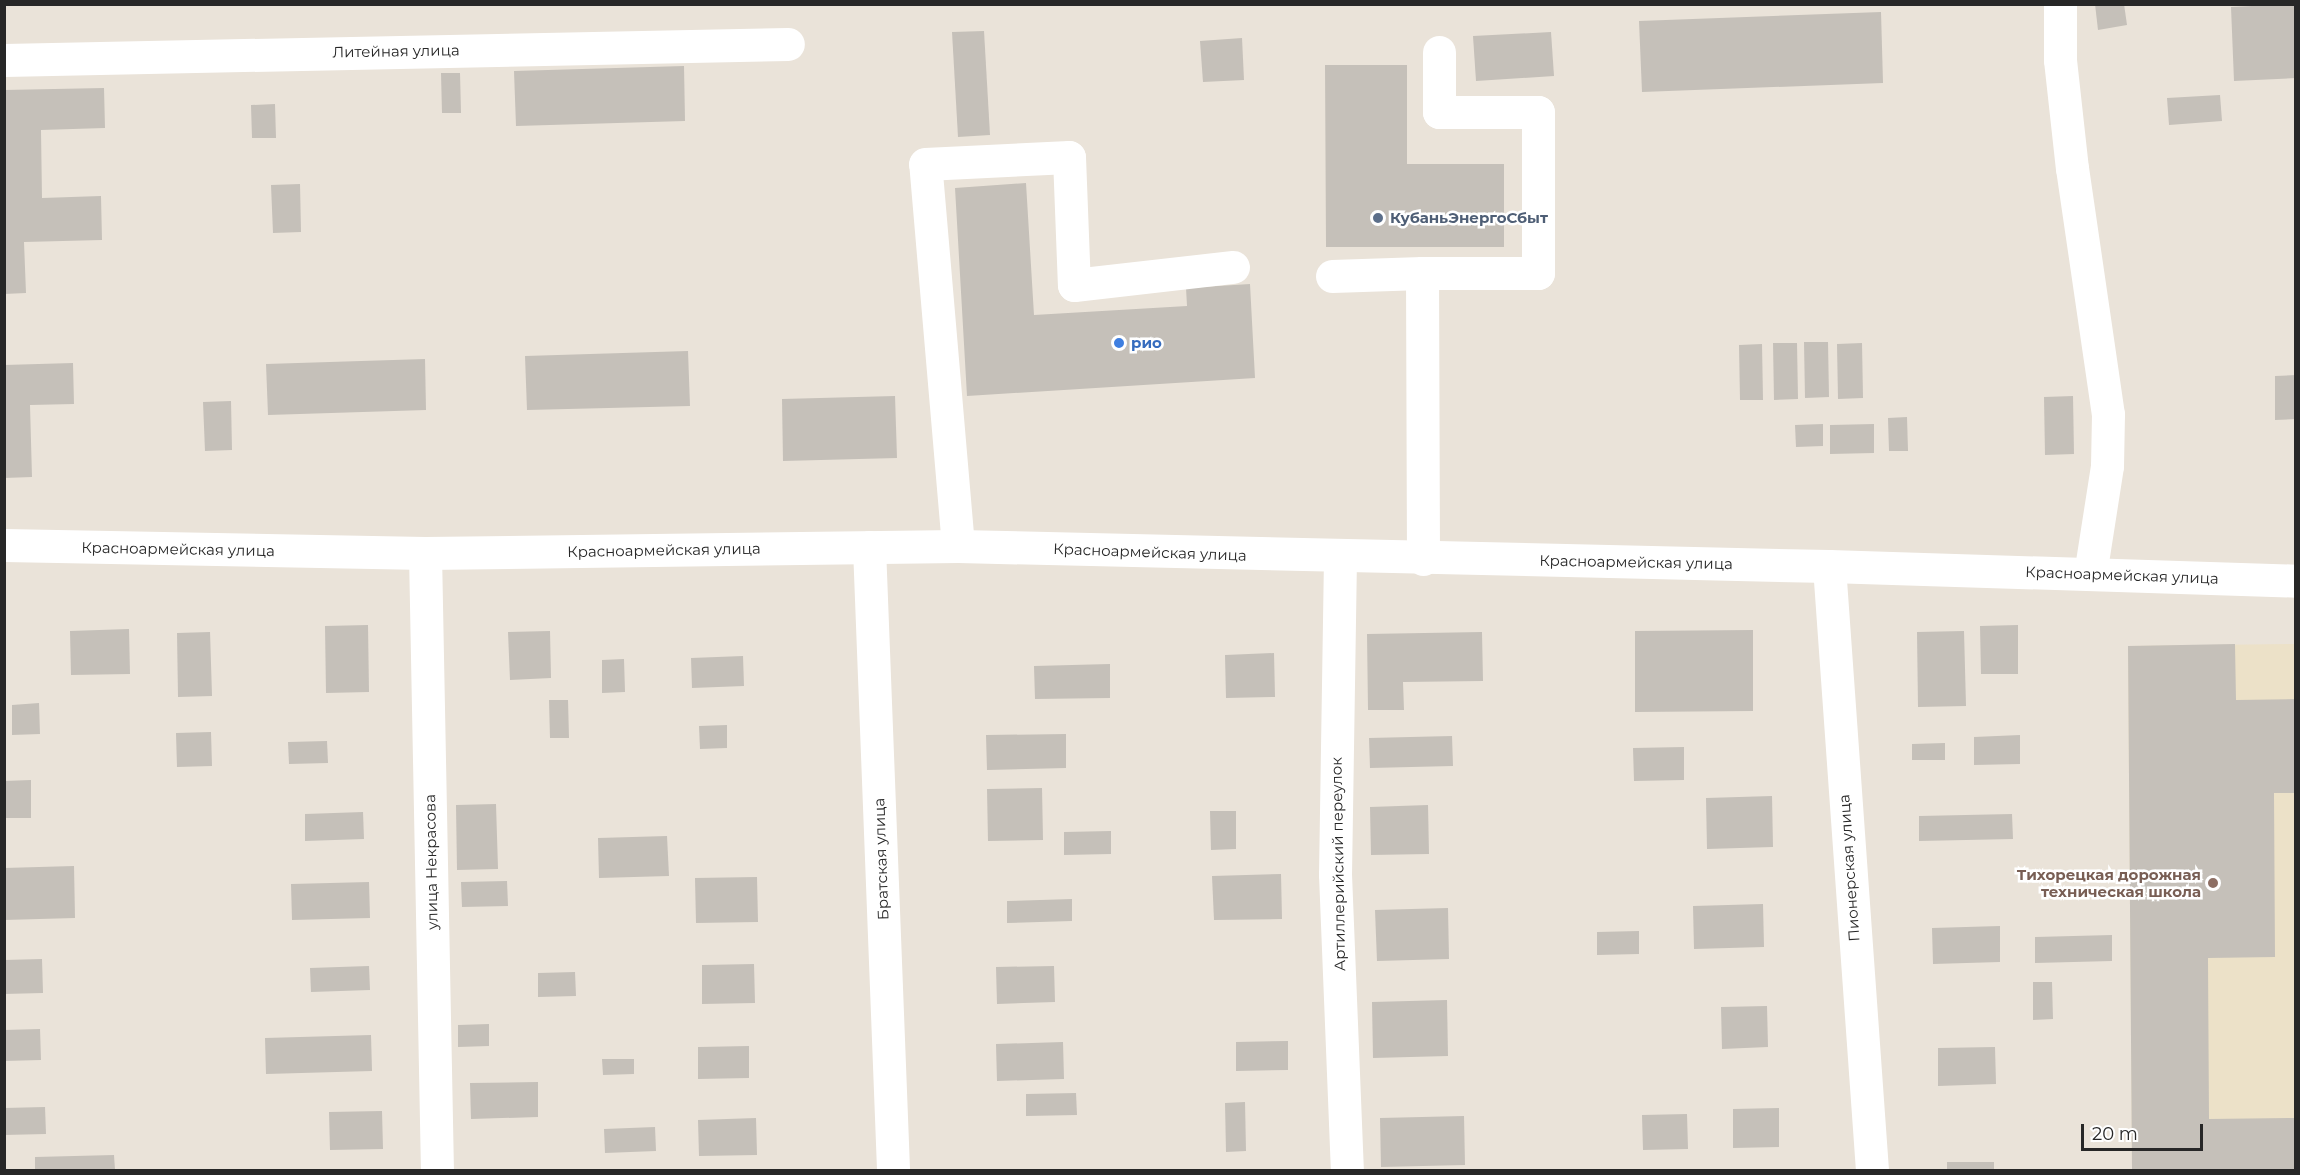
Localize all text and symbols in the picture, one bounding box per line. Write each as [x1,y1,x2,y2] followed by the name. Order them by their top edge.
[332,41,460,61] street label: Литейная улица
[1390,209,1548,227] place label: КубаньЭнергоСбыт
[1371,211,1385,225] marker: КубаньЭнергоСбыт
[1131,334,1162,352] place label: рио
[1112,336,1126,350] marker: рио
[81,538,275,560] street label: Красноармейская улица
[567,539,761,561] street label: Красноармейская улица
[1053,540,1247,564] street label: Красноармейская улица
[1539,551,1733,573] street label: Красноармейская улица
[2025,563,2219,587] street label: Красноармейская улица
[1327,757,1349,971] street label: Артиллерийский переулок
[421,794,441,930] street label: улица Некрасова
[1835,794,1863,942] street label: Пионерская улица
[870,798,892,920] street label: Братская улица
[2017,865,2201,900] place label: Тихорецкая дорожная техническая школа
[2206,876,2220,890] marker: Тихорецкая дорожная техническая школа
[2084,1112,2206,1150] scale bar
[2092,1123,2138,1145] text: 20 m

